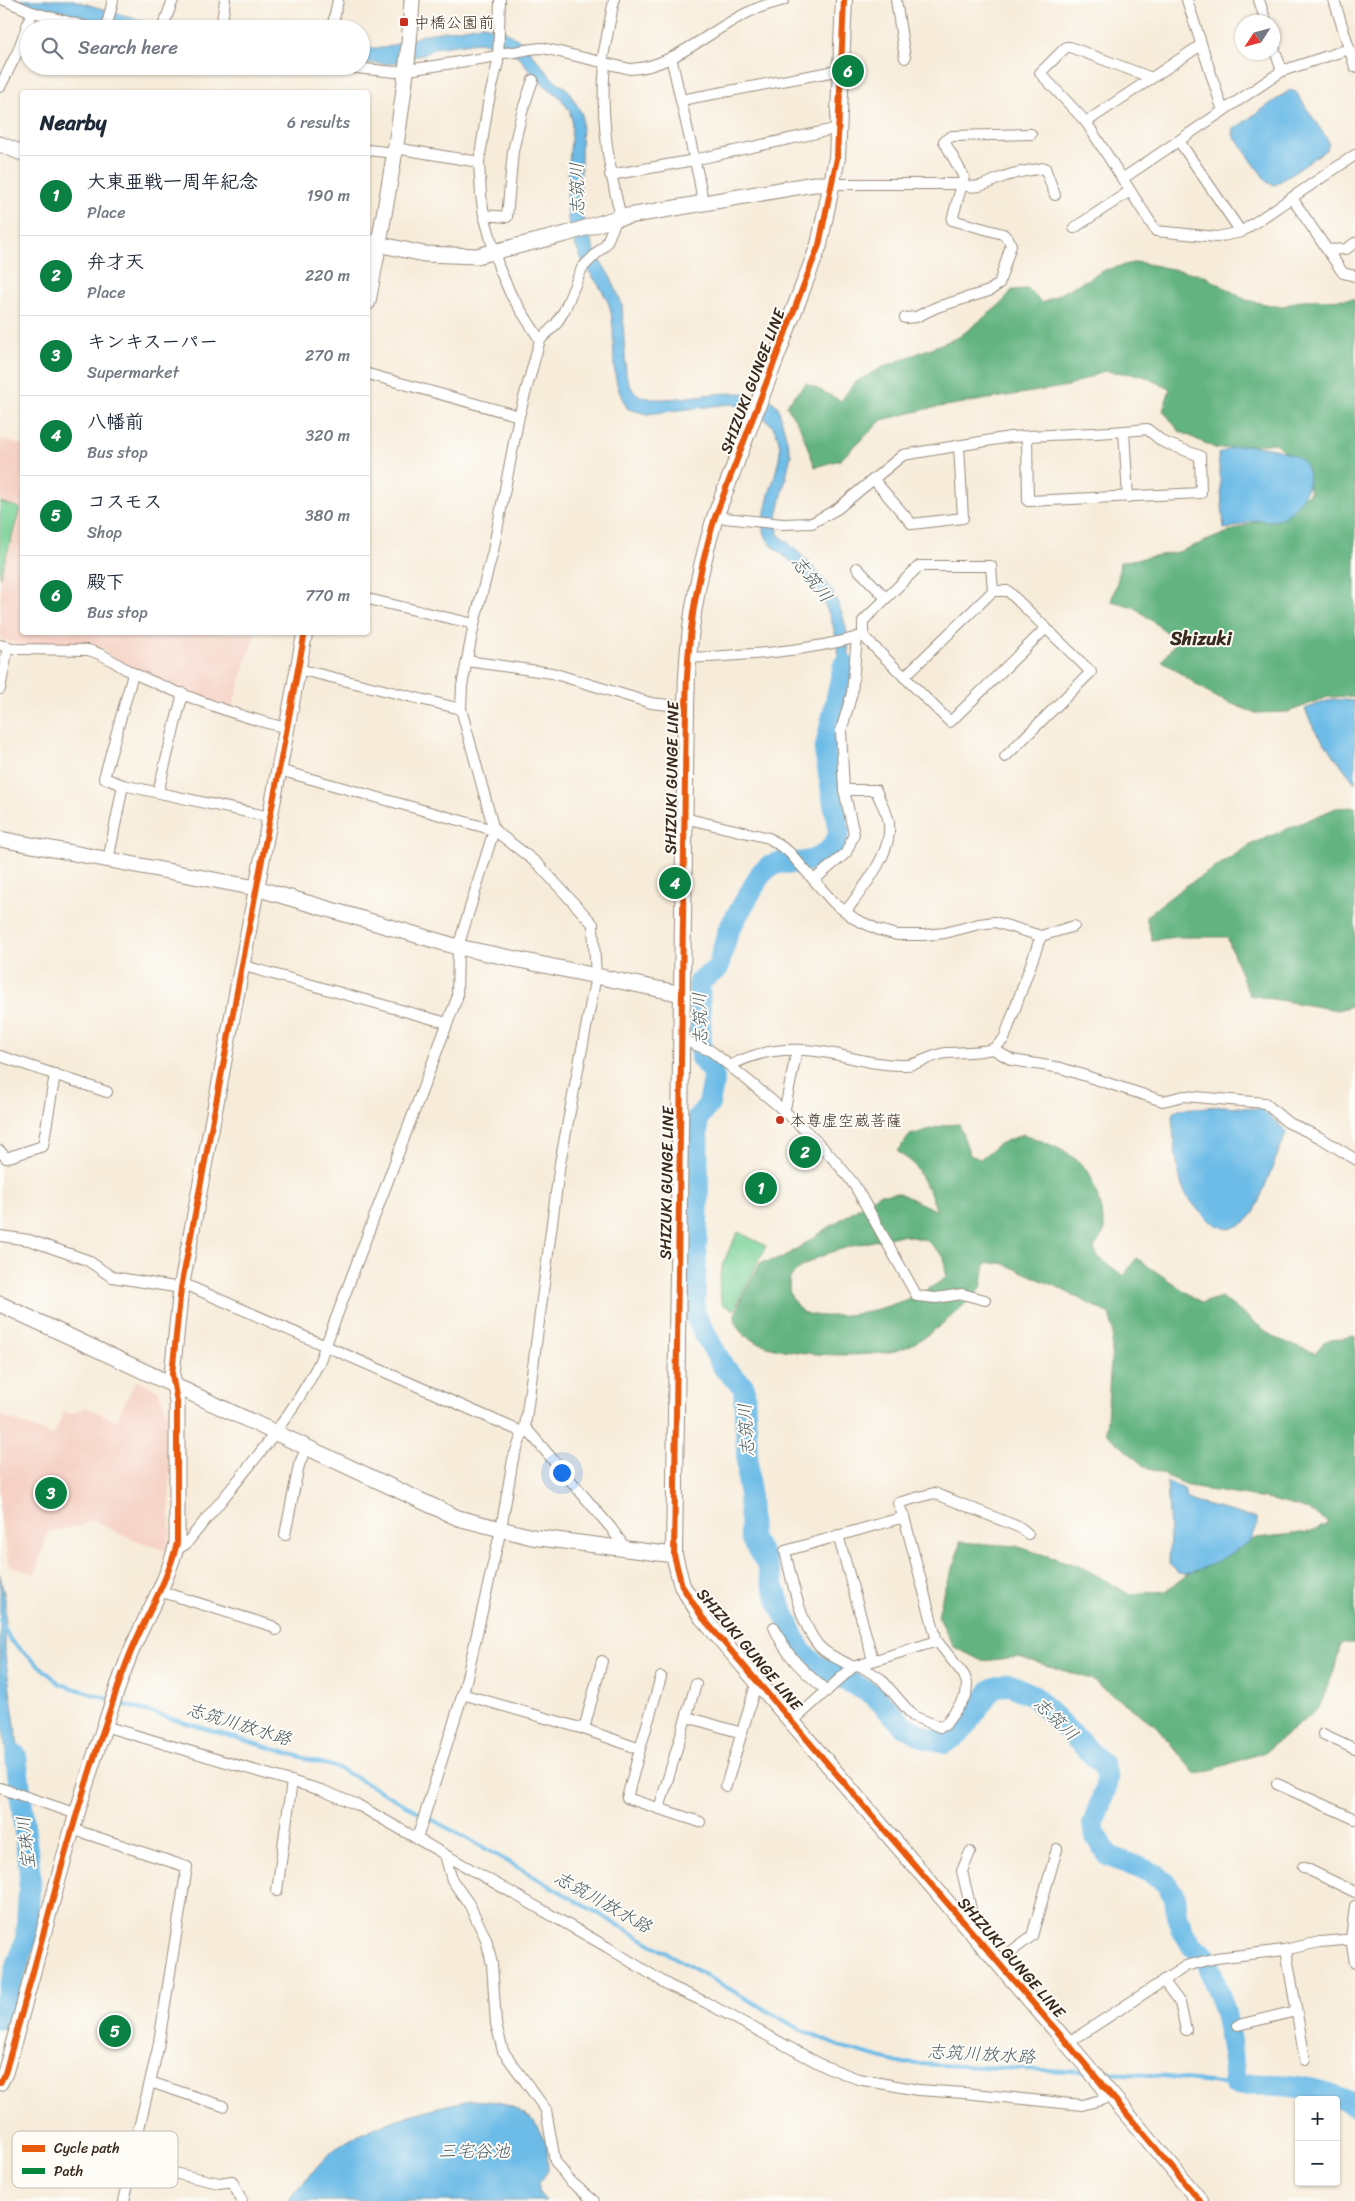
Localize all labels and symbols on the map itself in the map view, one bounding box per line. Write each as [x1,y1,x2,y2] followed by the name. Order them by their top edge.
[414,8,494,37] place label: 中橋公園前
[1235,15,1280,60] north arrow
[398,16,410,28] marker: 中橋公園前
[832,52,864,90] pin: 6
[561,162,593,216] water label: 志筑川
[711,303,794,458] street label: SHIZUKI GUNGE LINE
[783,548,841,610] water label: 志筑川
[1169,622,1233,655] district label: Shizuki
[656,700,687,855] street label: SHIZUKI GUNGE LINE
[659,864,691,902] pin: 4
[684,992,716,1046] water label: 志筑川
[651,1105,682,1260] street label: SHIZUKI GUNGE LINE
[790,1106,902,1135] place label: 本尊虚空蔵菩薩
[774,1114,786,1126] marker: 本尊虚空蔵菩薩
[789,1133,821,1171] pin: 2
[745,1169,777,1207] pin: 1
[729,1402,763,1458] water label: 志筑川
[549,1460,575,1486] your location
[35,1474,67,1512] pin: 3
[689,1581,811,1718] street label: SHIZUKI GUNGE LINE
[1025,1689,1087,1749] water label: 志筑川
[183,1693,296,1755] water label: 志筑川放水路
[7,1814,45,1872] water label: 宝珠川
[548,1862,659,1943] water label: 志筑川放水路
[950,1890,1074,2026] street label: SHIZUKI GUNGE LINE
[99,2012,131,2050] pin: 5
[926,2035,1037,2073] water label: 志筑川放水路
[12,2131,178,2188] legend
[438,2135,511,2167] water label: 三宅谷池
[54,2136,120,2161] text: Cycle path
[54,2159,83,2184] text: Path

